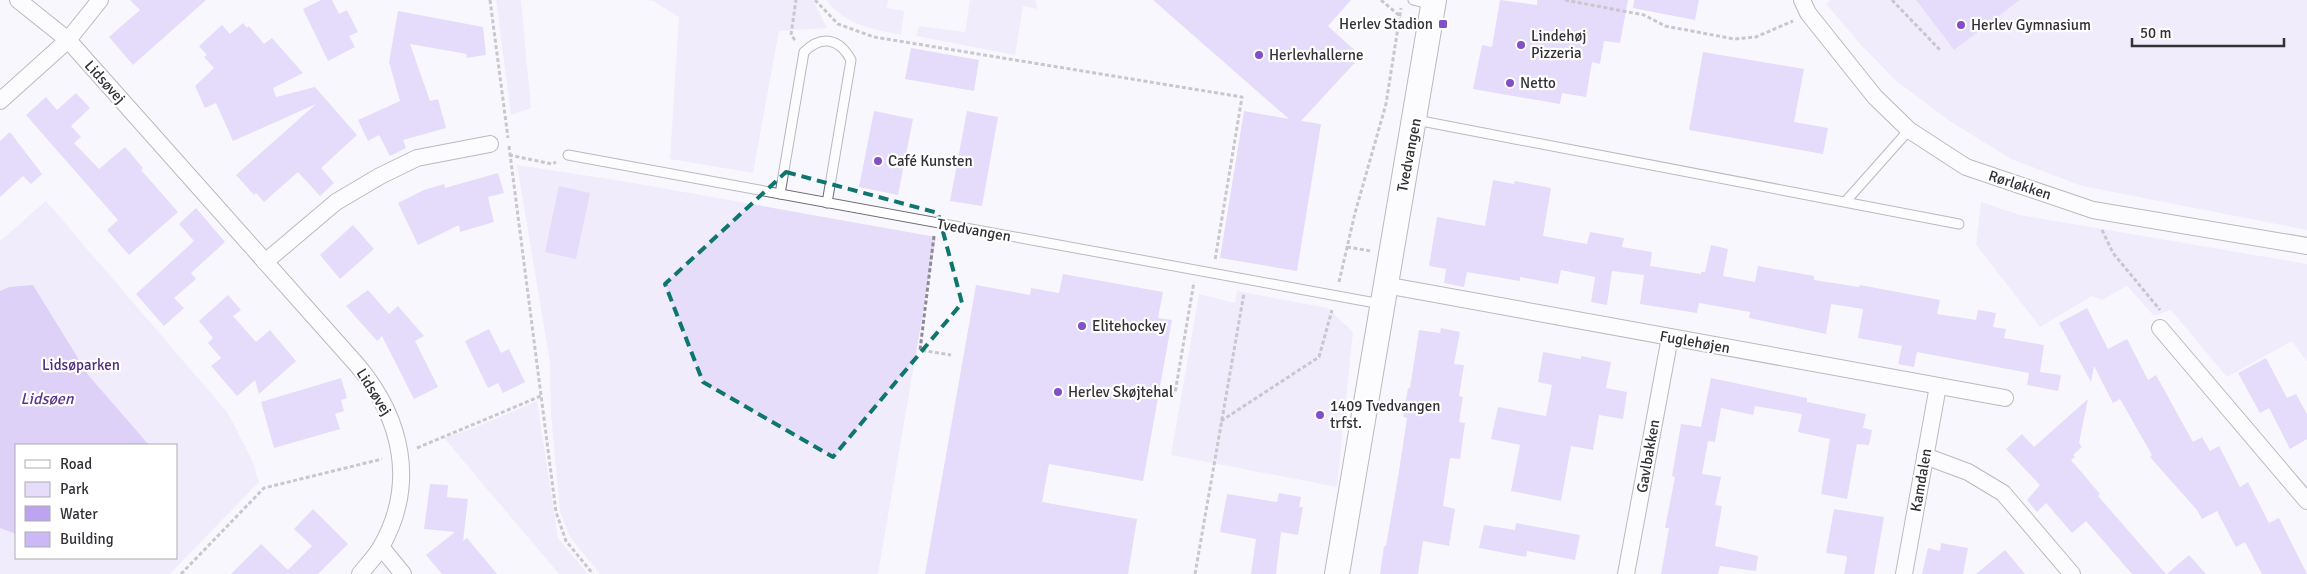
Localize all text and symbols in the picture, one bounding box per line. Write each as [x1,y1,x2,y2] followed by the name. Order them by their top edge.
[1339,15,1433,33] place label: Herlev Stadion
[2132,15,2284,47] scale bar
[1971,16,2091,34] place label: Herlev Gymnasium
[1437,18,1449,30] marker: Herlev Stadion
[1955,19,1967,31] marker: Herlev Gymnasium
[2140,24,2171,42] text: 50 m
[1531,27,1586,62] place label: Lindehøj Pizzeria
[1515,39,1527,51] marker: Lindehøj Pizzeria
[1269,46,1364,64] place label: Herlevhallerne
[1253,49,1265,61] marker: Herlevhallerne
[81,57,129,107] street label: Lidsøvej
[1520,74,1556,92] place label: Netto
[1504,77,1516,89] marker: Netto
[1393,117,1425,193] street label: Tvedvangen
[888,152,973,170] place label: Café Kunsten
[872,155,884,167] marker: Café Kunsten
[1986,166,2054,204] street label: Rørløkken
[936,215,1012,245] street label: Tvedvangen
[1092,317,1166,335] place label: Elitehockey
[1076,320,1088,332] marker: Elitehockey
[1658,327,1732,357] street label: Fuglehøjen
[42,356,120,374] park label: Lidsøparken
[353,365,395,419] street label: Lidsøvej
[1068,383,1173,401] place label: Herlev Skøjtehal
[1052,386,1064,398] marker: Herlev Skøjtehal
[21,389,75,409] water label: Lidsøen
[1330,397,1440,432] place label: 1409 Tvedvangen trfst.
[1314,409,1326,421] marker: 1409 Tvedvangen trfst.
[1633,418,1663,494] street label: Gavlbakken
[15,444,178,559] legend
[1907,447,1935,513] street label: Kamdalen
[60,455,92,473] text: Road
[60,480,89,498] text: Park
[60,505,98,523] text: Water
[60,530,114,548] text: Building

